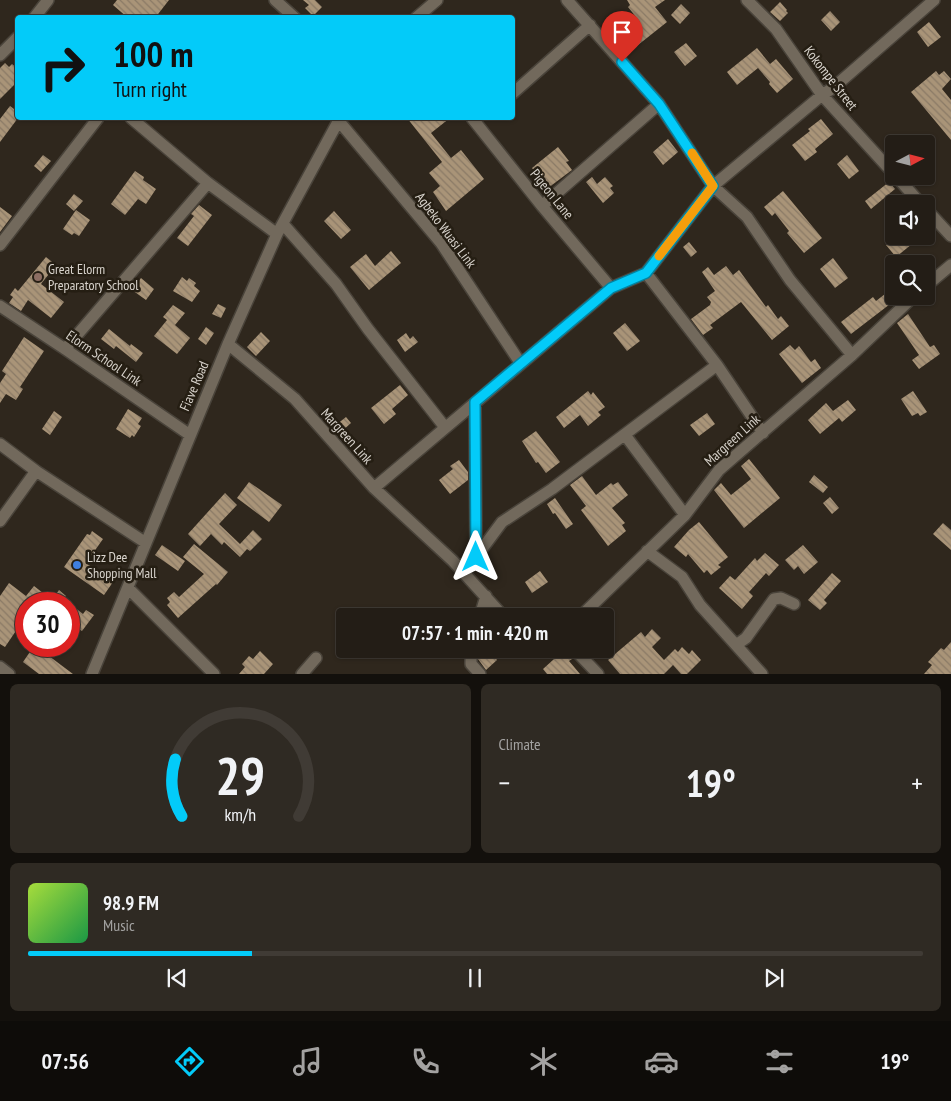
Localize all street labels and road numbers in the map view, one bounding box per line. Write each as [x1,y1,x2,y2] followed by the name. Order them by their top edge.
[800,42,862,114] street label: Kokompe Street
[526,165,578,223] street label: Pigeon Lane
[412,189,481,272] street label: Agbeko Wuasi Link
[63,326,146,390] street label: Elorm School Link
[175,358,213,414] street label: Fiave Road
[317,404,377,468] street label: Margreen Link
[700,410,764,470] street label: Margreen Link

